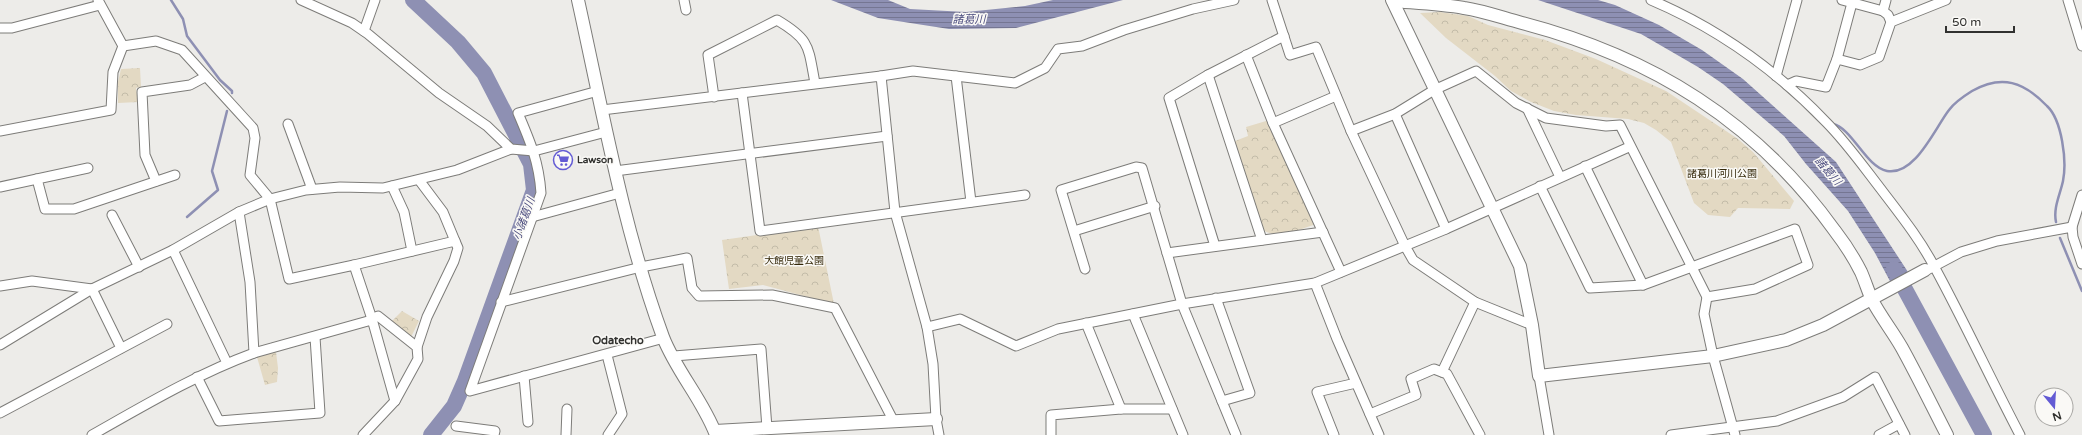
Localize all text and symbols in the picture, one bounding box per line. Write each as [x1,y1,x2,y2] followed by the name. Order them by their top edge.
[1946,8,2014,34] scale bar
[953,13,986,26] water label: 諸葛川
[1952,15,1981,29] text: 50 m
[552,149,574,171] supermarket icon: Lawson
[577,154,613,166] place label: Lawson
[1812,154,1844,188] water label: 諸葛川
[1687,168,1757,180] park label: 諸葛川河川公園
[510,195,538,242] water label: 小諸葛川
[764,255,824,267] park label: 大館児童公園
[592,334,644,347] district label: Odatecho
[2034,387,2074,427] north arrow
[2051,408,2063,424] text: N

